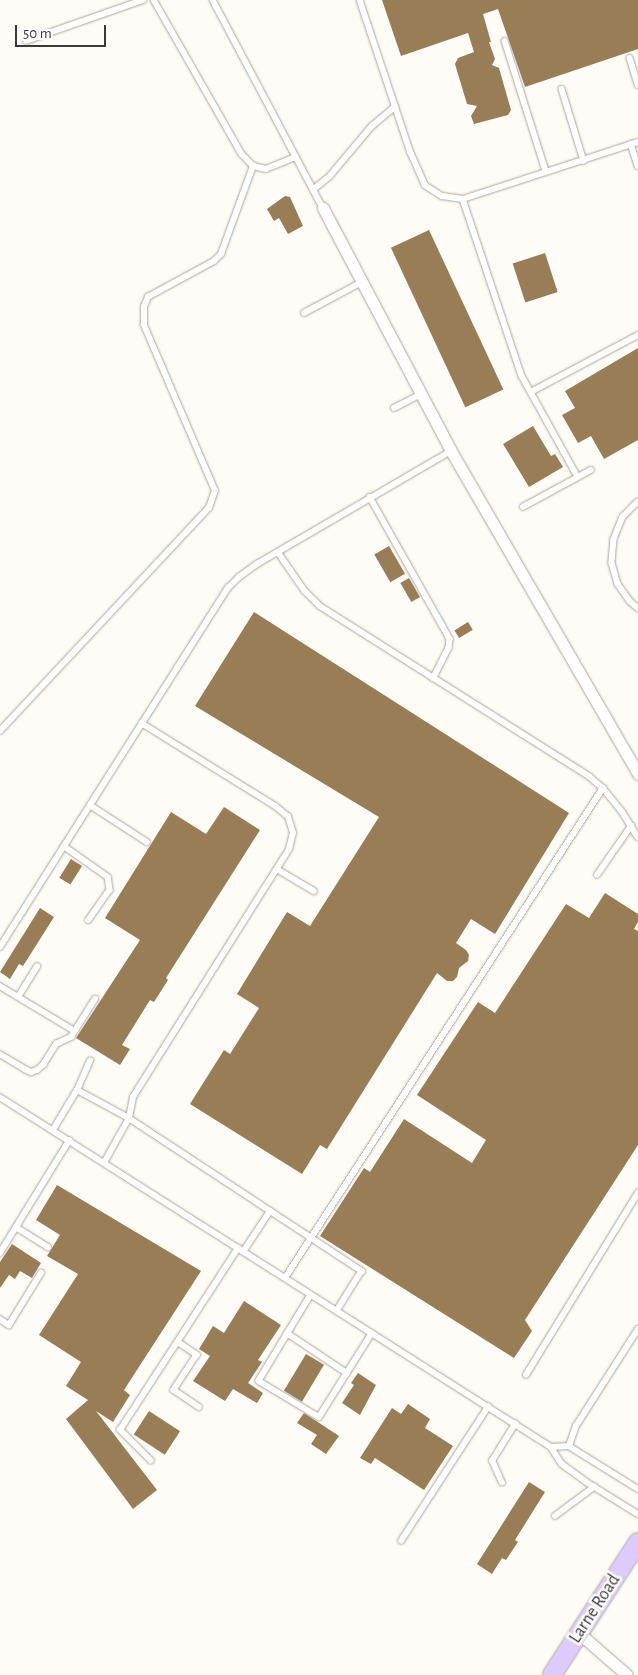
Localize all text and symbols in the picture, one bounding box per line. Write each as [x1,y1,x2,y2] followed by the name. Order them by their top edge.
[18,15,109,47] scale bar
[23,26,52,41] text: 50 m
[565,1570,625,1648] street label: Larne Road

